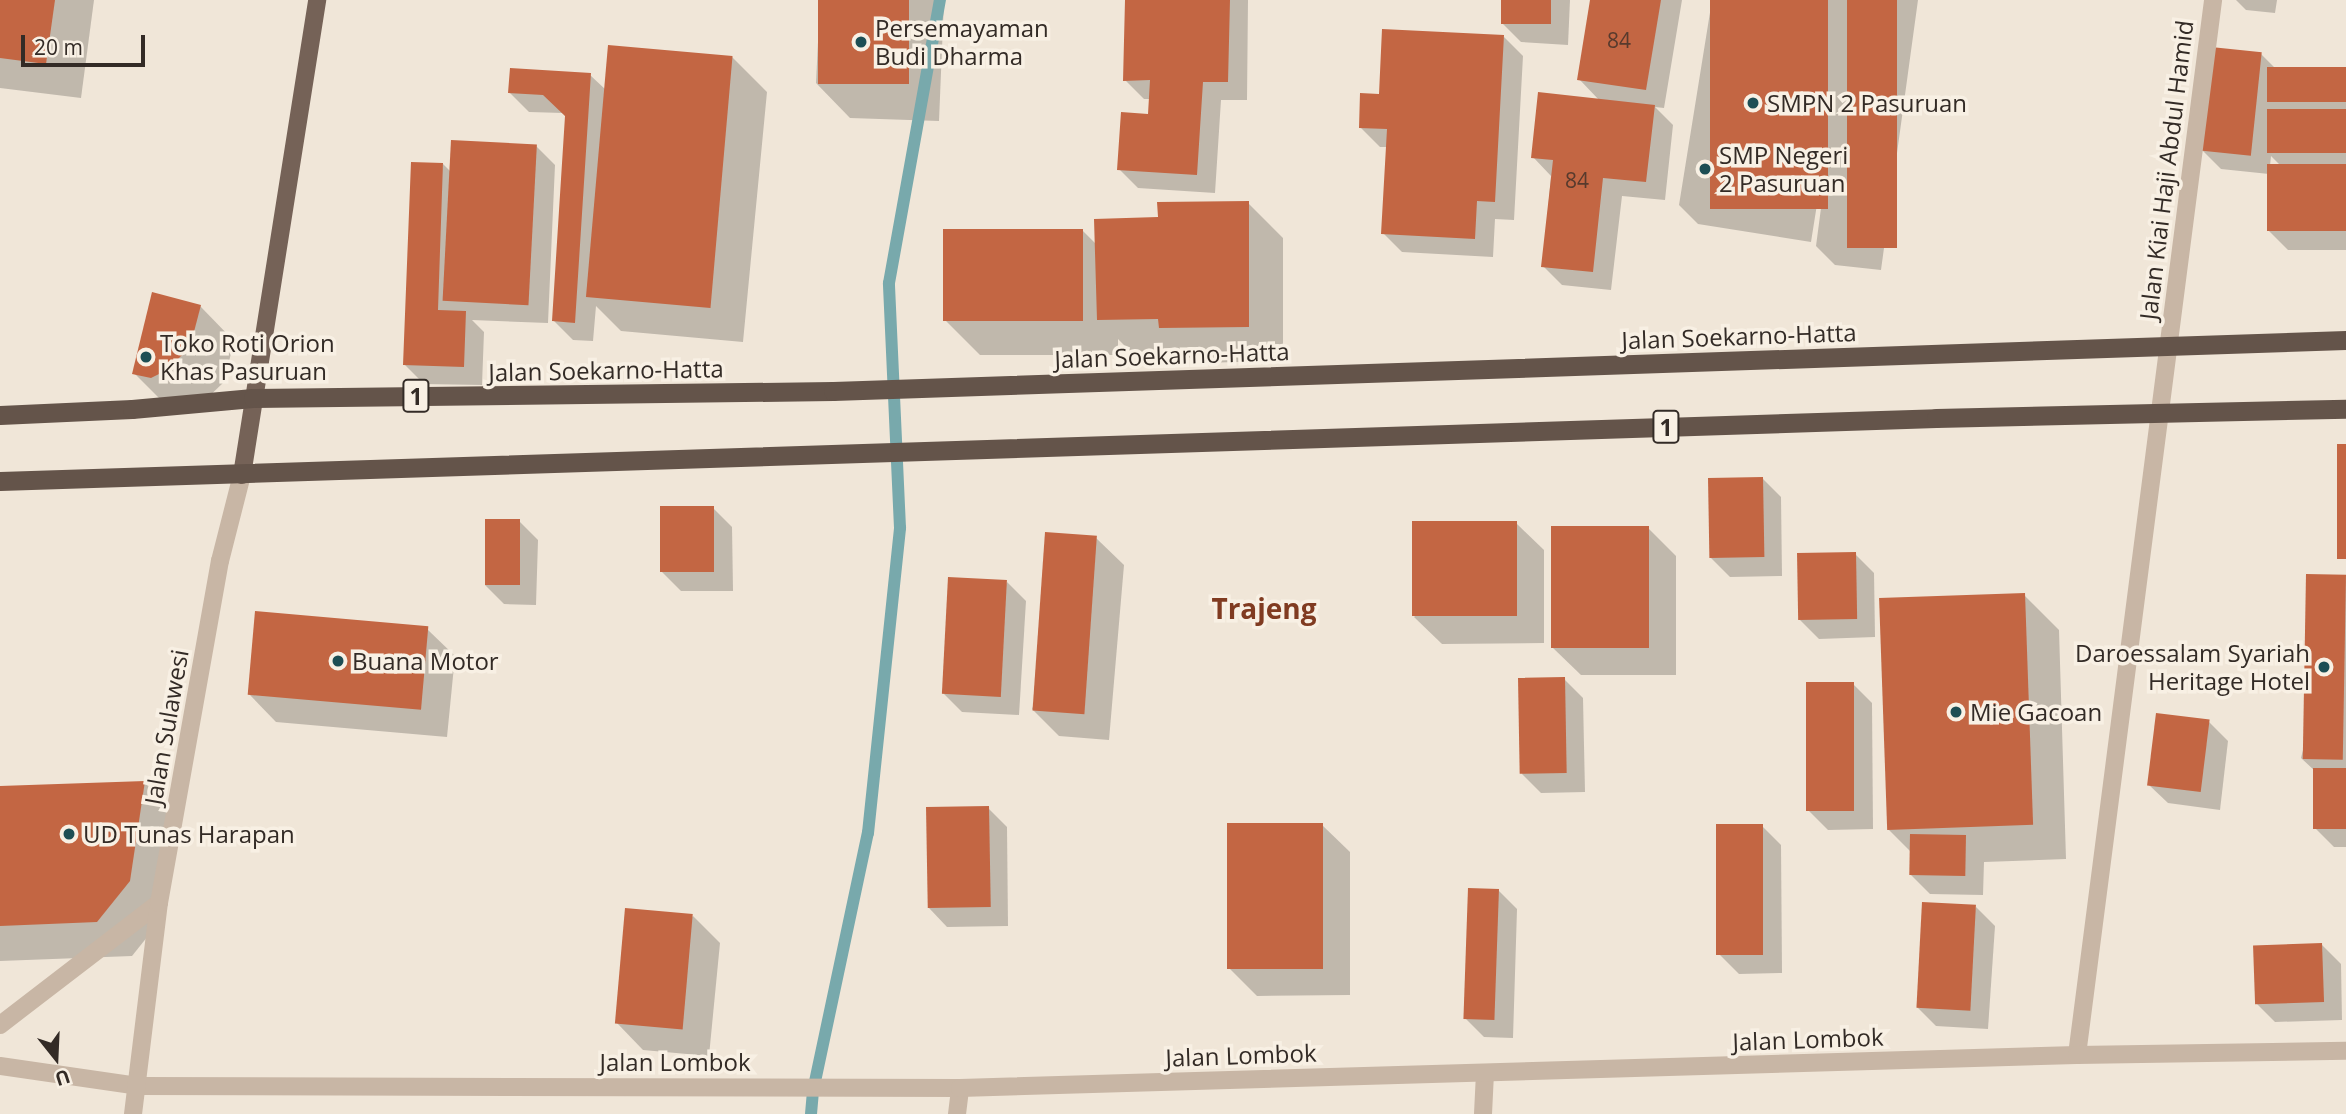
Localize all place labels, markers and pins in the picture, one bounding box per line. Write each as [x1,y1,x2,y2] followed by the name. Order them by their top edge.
[875,14,1049,70] place label: Persemayaman Budi Dharma
[853,34,869,50] marker: Persemayaman Budi Dharma
[1767,89,1967,117] place label: SMPN 2 Pasuruan
[1745,95,1761,111] marker: SMPN 2 Pasuruan
[1719,141,1848,197] place label: SMP Negeri 2 Pasuruan
[1697,161,1713,177] marker: SMP Negeri 2 Pasuruan
[160,329,335,385] place label: Toko Roti Orion Khas Pasuruan
[138,349,154,365] marker: Toko Roti Orion Khas Pasuruan
[2075,639,2310,695] place label: Daroessalam Syariah Heritage Hotel
[352,647,499,675] place label: Buana Motor
[330,653,346,669] marker: Buana Motor
[2316,659,2332,675] marker: Daroessalam Syariah Heritage Hotel
[1970,698,2102,726] place label: Mie Gacoan
[1948,704,1964,720] marker: Mie Gacoan
[83,820,295,848] place label: UD Tunas Harapan
[61,826,77,842] marker: UD Tunas Harapan

